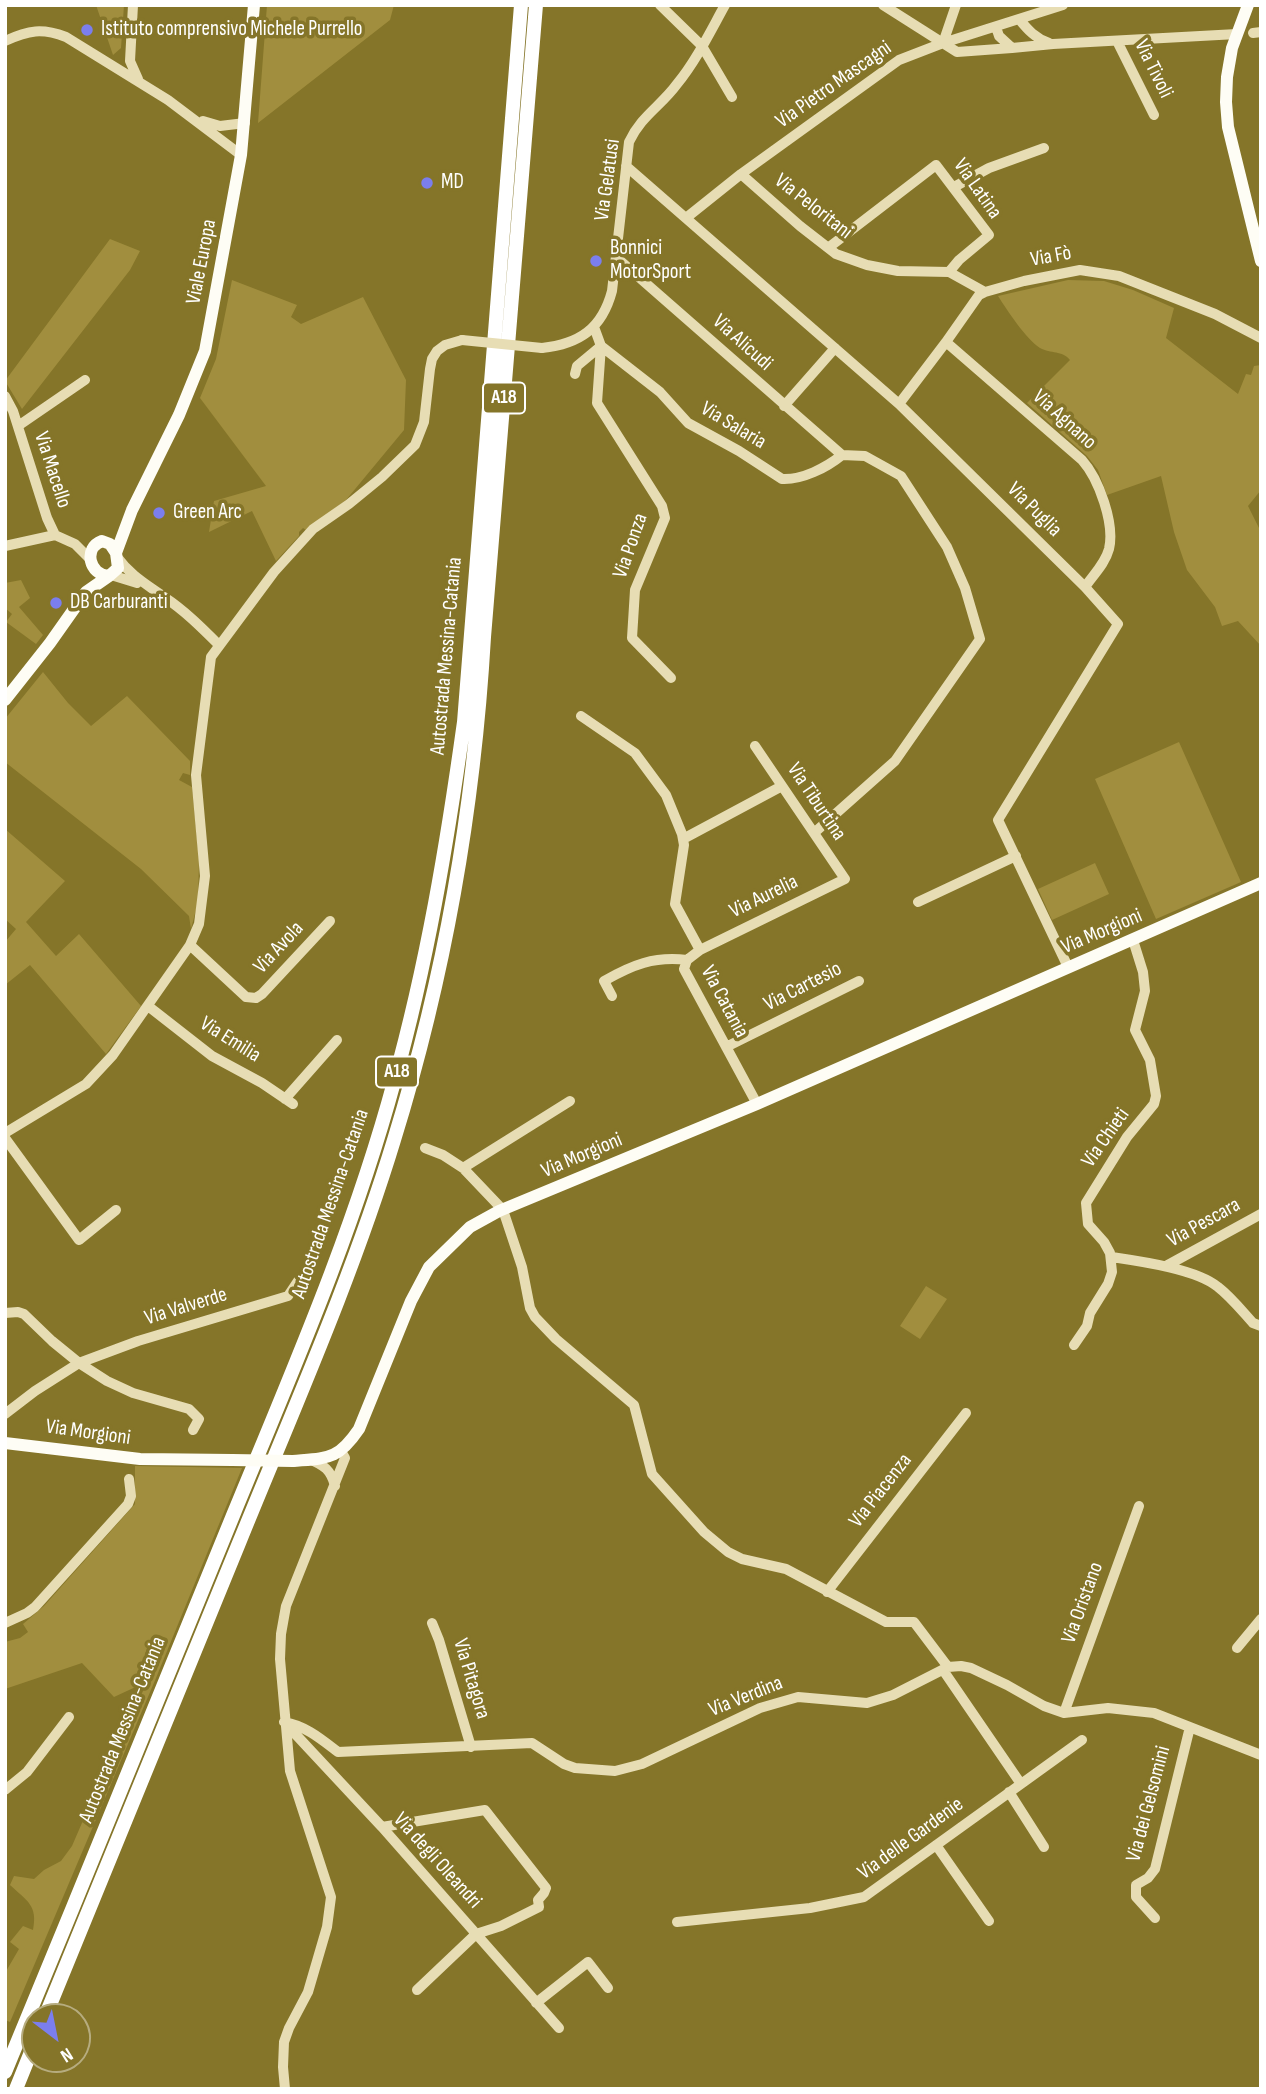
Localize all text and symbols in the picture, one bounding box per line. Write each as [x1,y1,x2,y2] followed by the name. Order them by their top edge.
[101,17,363,43] place label: Istituto comprensivo Michele Purrello
[79,22,95,38] marker: Istituto comprensivo Michele Purrello
[771,36,897,134] street label: Via Pietro Mascagni
[1128,36,1178,102] street label: Via Tivoli
[590,137,626,223] street label: Via Gelatusi
[947,154,1007,224] street label: Via Latina
[769,169,857,245] street label: Via Peloritani
[441,170,464,196] place label: MD
[419,175,435,191] marker: MD
[181,218,223,306] street label: Viale Europa
[610,236,691,286] place label: Bonnici MotorSport
[1029,241,1073,273] street label: Via Fò
[588,253,604,269] marker: Bonnici MotorSport
[707,310,777,376] street label: Via Alicudi
[483,382,525,414] road number: A18
[1027,385,1101,455] street label: Via Agnano
[696,397,770,455] street label: Via Salaria
[28,429,76,511] street label: Via Macello
[1001,477,1067,543] street label: Via Puglia
[173,500,242,526] place label: Green Arc
[151,505,167,521] marker: Green Arc
[608,510,654,582] street label: Via Ponza
[426,556,468,756] street label: Autostrada Messina-Catania
[70,590,168,616] place label: DB Carburanti
[48,595,64,611] marker: DB Carburanti
[781,758,851,846] street label: Via Tiburtina
[726,870,802,924] street label: Via Aurelia
[1058,904,1146,960] street label: Via Morgioni
[249,917,309,979] street label: Via Avola
[760,957,846,1017] street label: Via Cartesio
[695,962,753,1042] street label: Via Catania
[195,1012,265,1068] street label: Via Emilia
[376,1056,418,1088] road number: A18
[1077,1104,1135,1172] street label: Via Chieti
[287,1106,375,1302] street label: Autostrada Messina-Catania
[538,1128,626,1184] street label: Via Morgioni
[1163,1193,1245,1253] street label: Via Pescara
[142,1283,230,1331] street label: Via Valverde
[44,1415,132,1451] street label: Via Morgioni
[844,1449,918,1533] street label: Via Piacenza
[1057,1559,1109,1647] street label: Via Oristano
[74,1633,172,1827] street label: Autostrada Messina-Catania
[447,1636,495,1722] street label: Via Pitagora
[705,1671,787,1723] street label: Via Verdina
[1121,1743,1177,1865] street label: Via dei Gelsomini
[853,1792,969,1886] street label: Via delle Gardenie
[387,1808,487,1914] street label: Via degli Oleandri
[21,2003,91,2073] north arrow
[56,2042,77,2067] text: N

